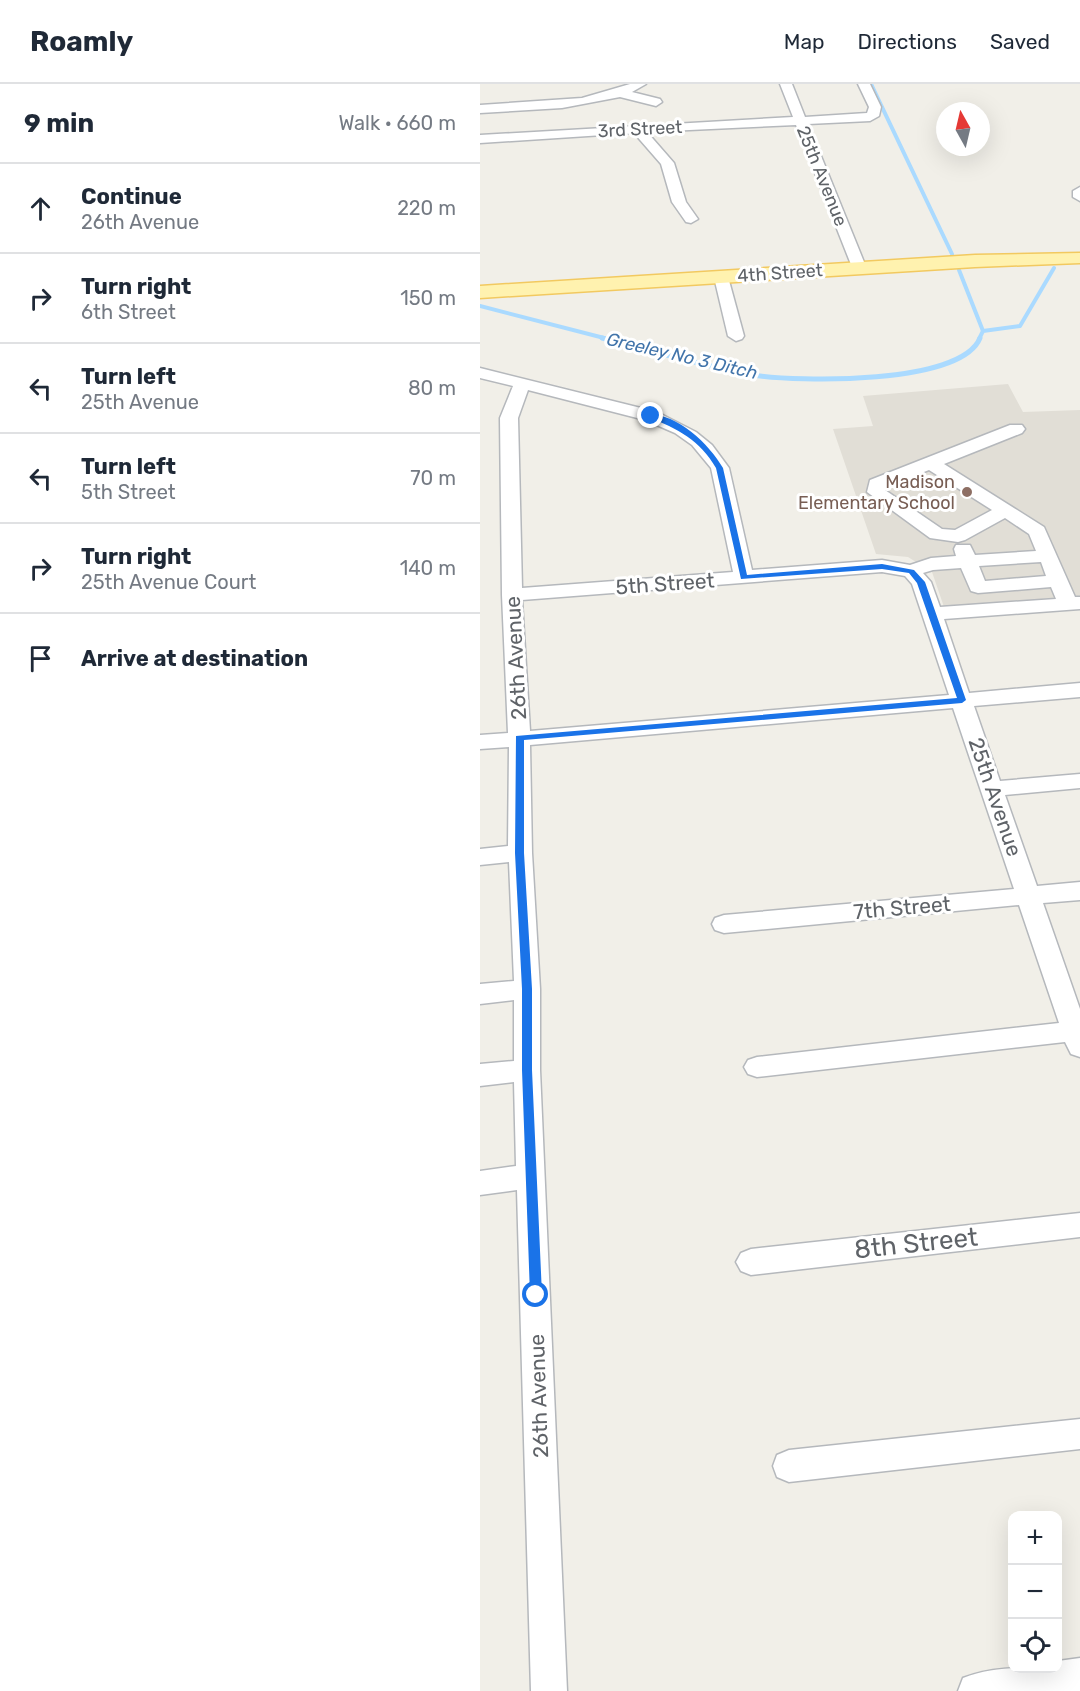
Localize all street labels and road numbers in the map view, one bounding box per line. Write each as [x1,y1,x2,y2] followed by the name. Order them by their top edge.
[597,116,683,142] street label: 3rd Street
[792,123,852,229] street label: 25th Avenue
[737,259,823,287] street label: 4th Street
[615,568,715,599] street label: 5th Street
[500,595,531,721] street label: 26th Avenue
[963,734,1027,860] street label: 25th Avenue
[852,891,952,924] street label: 7th Street
[853,1222,979,1265] street label: 8th Street
[524,1334,553,1458] street label: 26th Avenue

